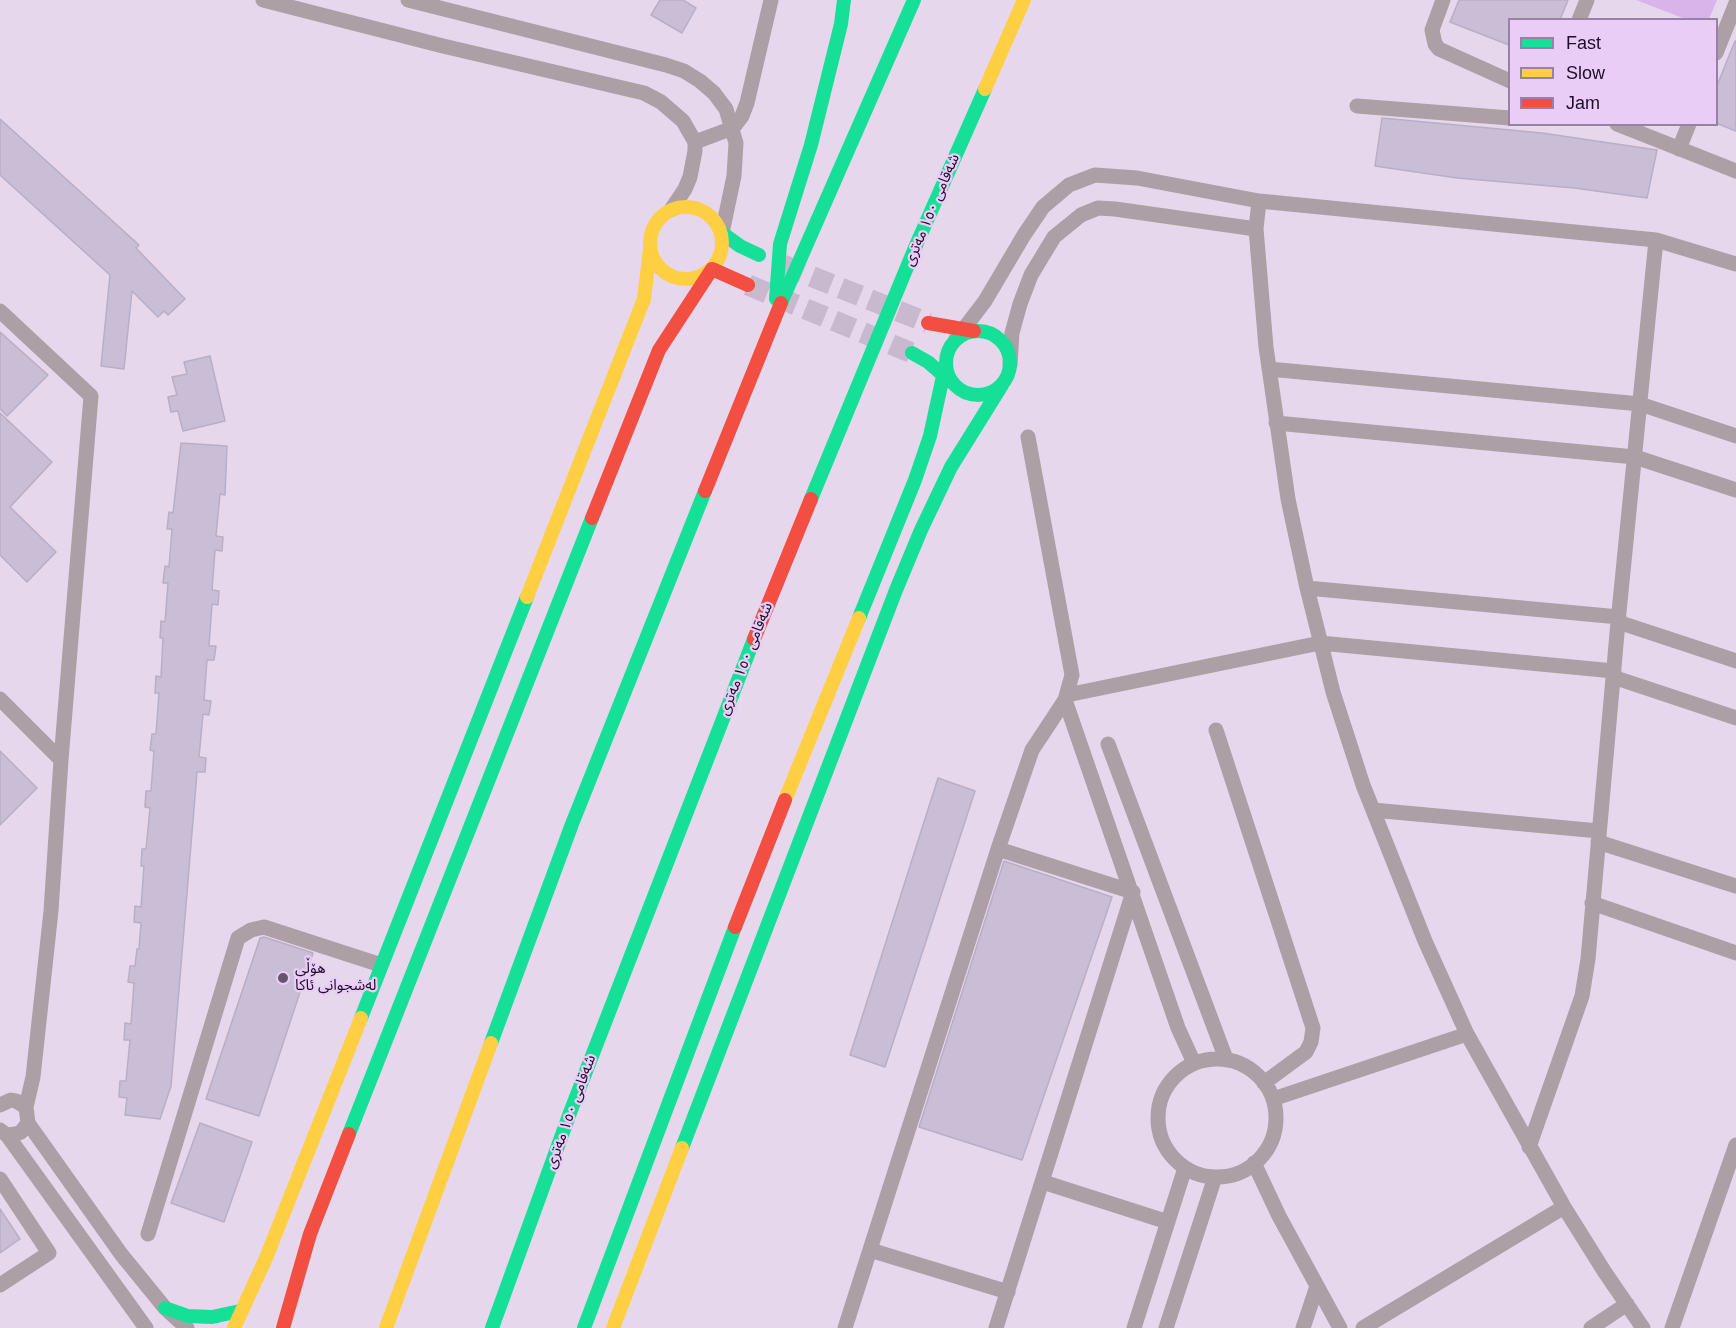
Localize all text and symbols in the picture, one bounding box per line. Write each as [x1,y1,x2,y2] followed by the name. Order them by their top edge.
[1508,18,1718,126] legend
[1566,33,1601,53] text: Fast
[1566,63,1605,83] text: Slow
[1566,93,1600,113] text: Jam
[900,151,964,269] street label: شەقامی ١٥٠ مەتری
[715,600,777,718] street label: شەقامی ١٥٠ مەتری
[295,960,376,995] place label: هۆڵی لەشجوانی ئاکا
[276,971,290,985] marker: هۆڵی لەشجوانی ئاکا
[542,1052,600,1172] street label: شەقامی ١٥٠ مەتری

